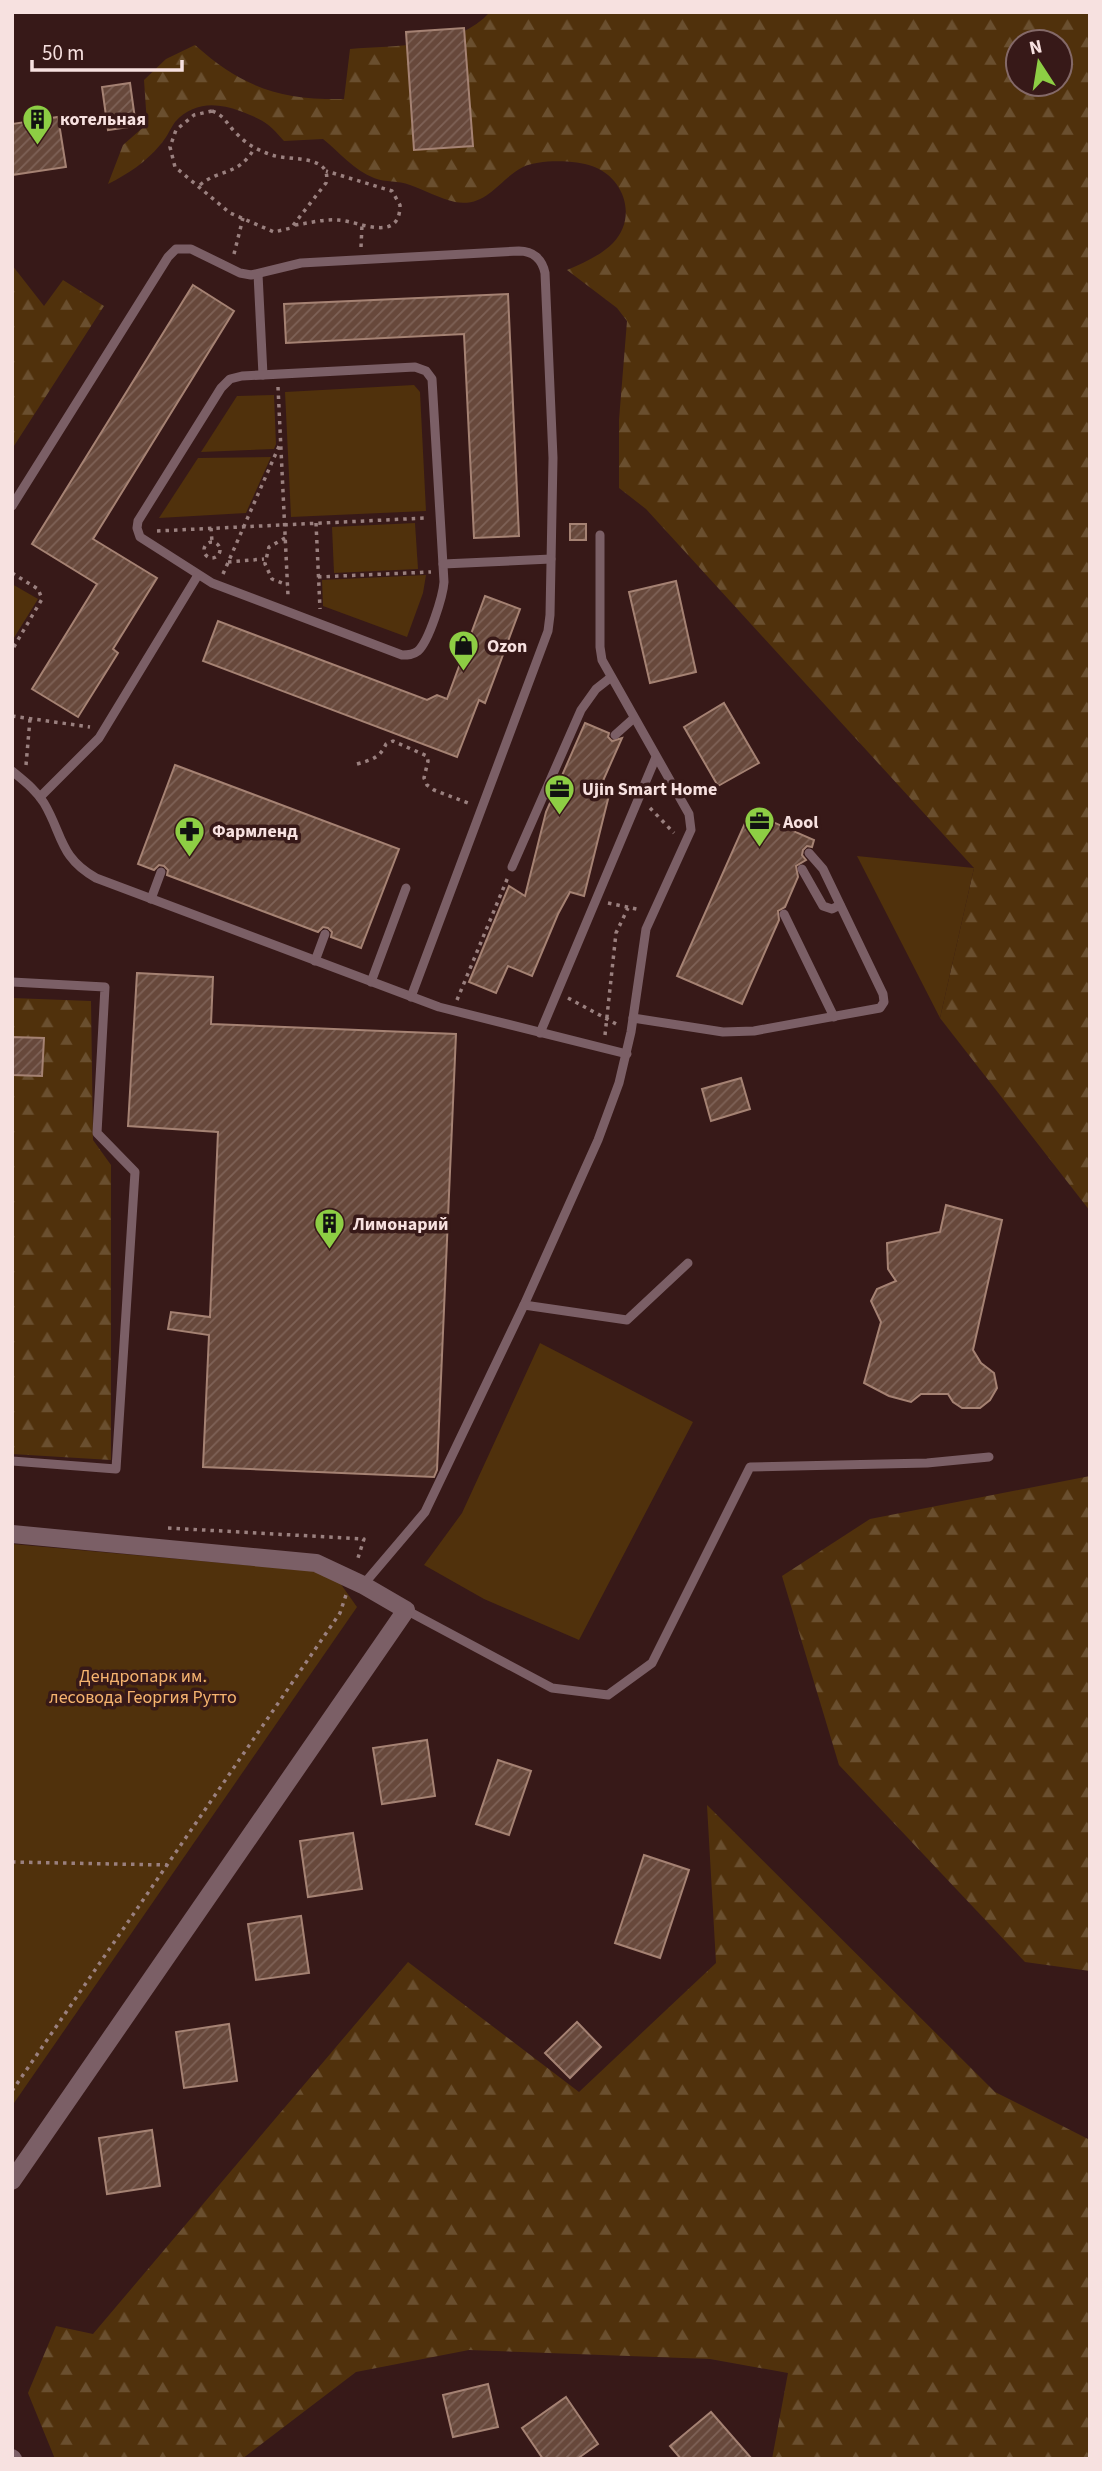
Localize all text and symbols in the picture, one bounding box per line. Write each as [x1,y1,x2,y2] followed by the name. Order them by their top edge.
[32,28,182,72] scale bar
[1004,28,1074,98] north arrow
[1027,33,1045,62] text: N
[42,38,84,68] text: 50 m
[20,102,54,146] building icon: котельная
[60,107,146,132] place label: котельная
[447,629,481,673] shop icon: Ozon
[487,634,527,659] place label: Ozon
[542,772,576,816] office icon: Ujin Smart Home
[582,777,717,802] place label: Ujin Smart Home
[743,805,777,849] office icon: Aool
[782,810,818,835] place label: Aool
[172,814,206,858] pharmacy icon: Фармленд
[212,819,298,844] place label: Фармленд
[313,1207,347,1251] building icon: Лимонарий
[352,1212,448,1237] place label: Лимонарий
[49,1664,237,1710] park label: Дендропарк им. лесовода Георгия Рутто

